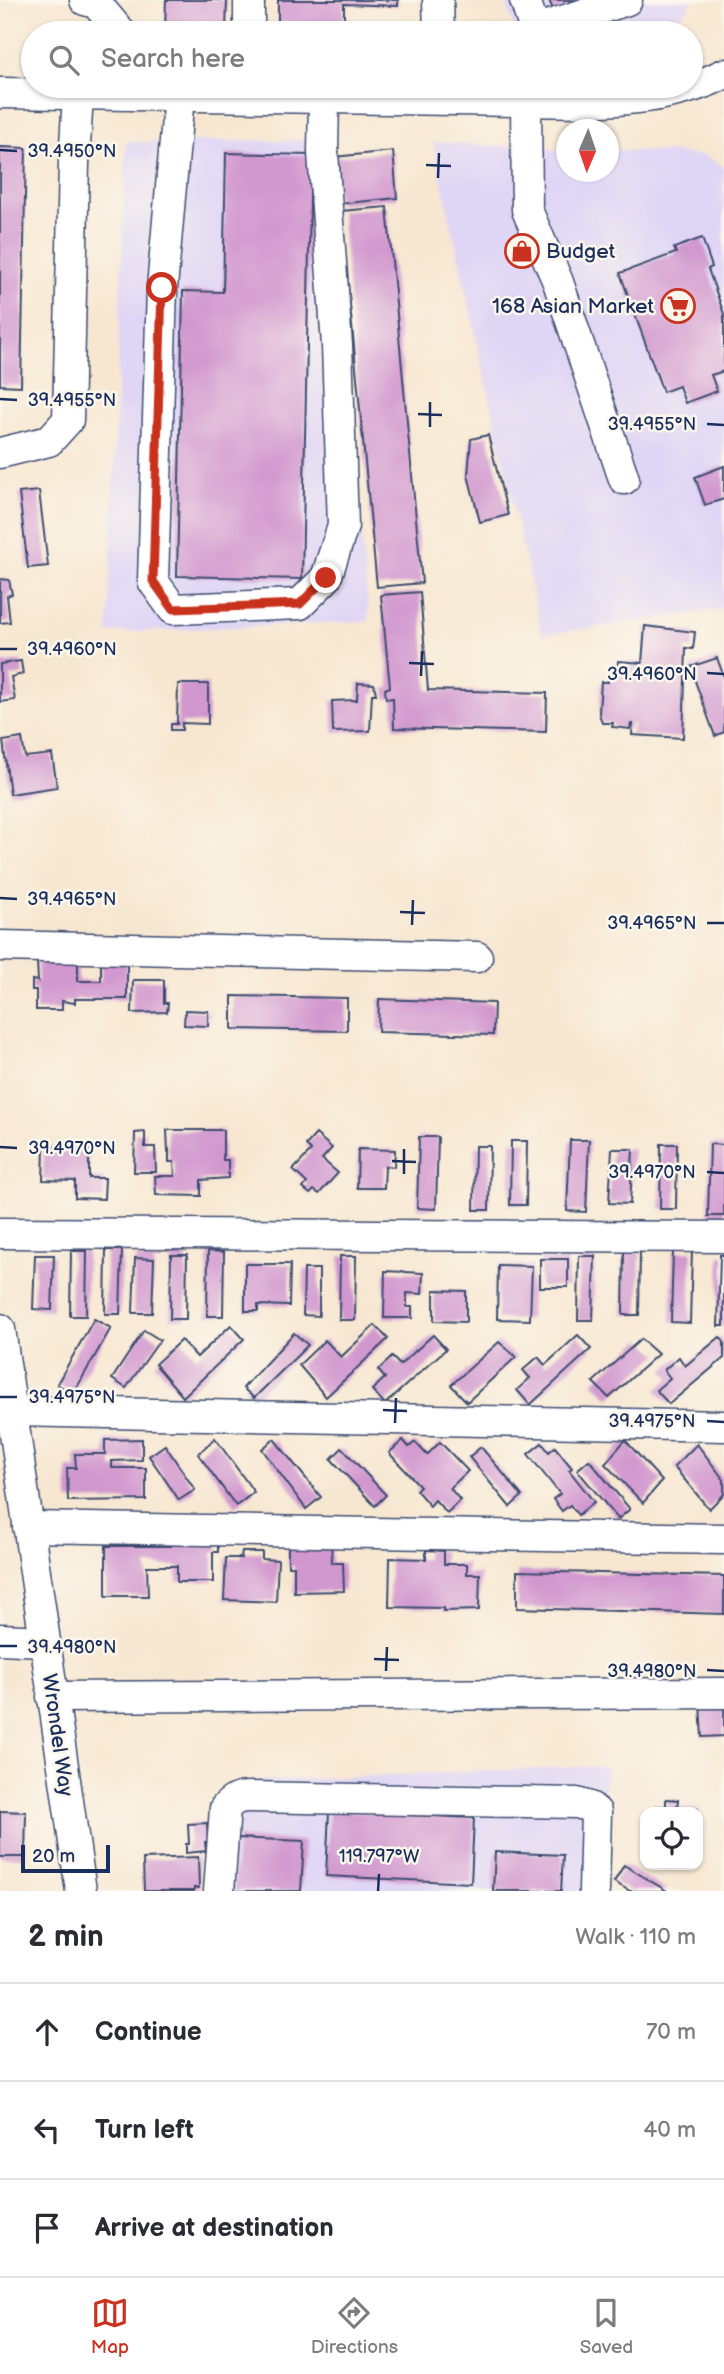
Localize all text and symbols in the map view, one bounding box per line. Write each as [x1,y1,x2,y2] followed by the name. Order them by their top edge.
[21,21,703,98] search box
[45,41,83,79] icon: search
[101,44,245,75] text: Search here
[556,119,619,182] north arrow
[27,141,117,162] text: 39.4950°N
[503,232,541,270] shop icon: Budget
[546,239,616,264] place label: Budget
[146,272,177,303] route start
[659,287,697,325] supermarket icon: 168 Asian Market
[492,294,655,319] place label: 168 Asian Market
[28,390,116,411] text: 39.4955°N
[608,414,696,435] text: 39.4955°N
[310,562,341,593] route end
[27,639,117,660] text: 39.4960°N
[607,664,697,685] text: 39.4960°N
[27,889,117,910] text: 39.4965°N
[607,913,697,934] text: 39.4965°N
[28,1138,116,1159] text: 39.4970°N
[608,1162,696,1183] text: 39.4970°N
[28,1387,116,1408] text: 39.4975°N
[608,1411,696,1432] text: 39.4975°N
[27,1637,117,1658] text: 39.4980°N
[607,1661,697,1682] text: 39.4980°N
[37,1672,79,1798] street label: Wrondel Way
[640,1807,703,1870] map controls
[640,1807,703,1870] button: locate
[21,1842,110,1874] scale bar
[32,1845,75,1868] text: 20 m
[339,1846,420,1867] text: 119.797°W
[28,1919,104,1955] text: 2 min
[575,1923,696,1951] text: Walk · 110 m
[28,2013,66,2051] icon: ahead
[95,2017,202,2048] text: Continue
[646,2018,696,2046] text: 70 m
[28,2111,66,2149] icon: left
[95,2115,194,2146] text: Turn left
[643,2116,696,2144] text: 40 m
[28,2209,66,2247] icon: arrive
[95,2213,334,2244] text: Arrive at destination
[91,2294,129,2359] tab: Map
[311,2294,398,2359] tab: Directions
[580,2294,633,2359] tab: Saved

